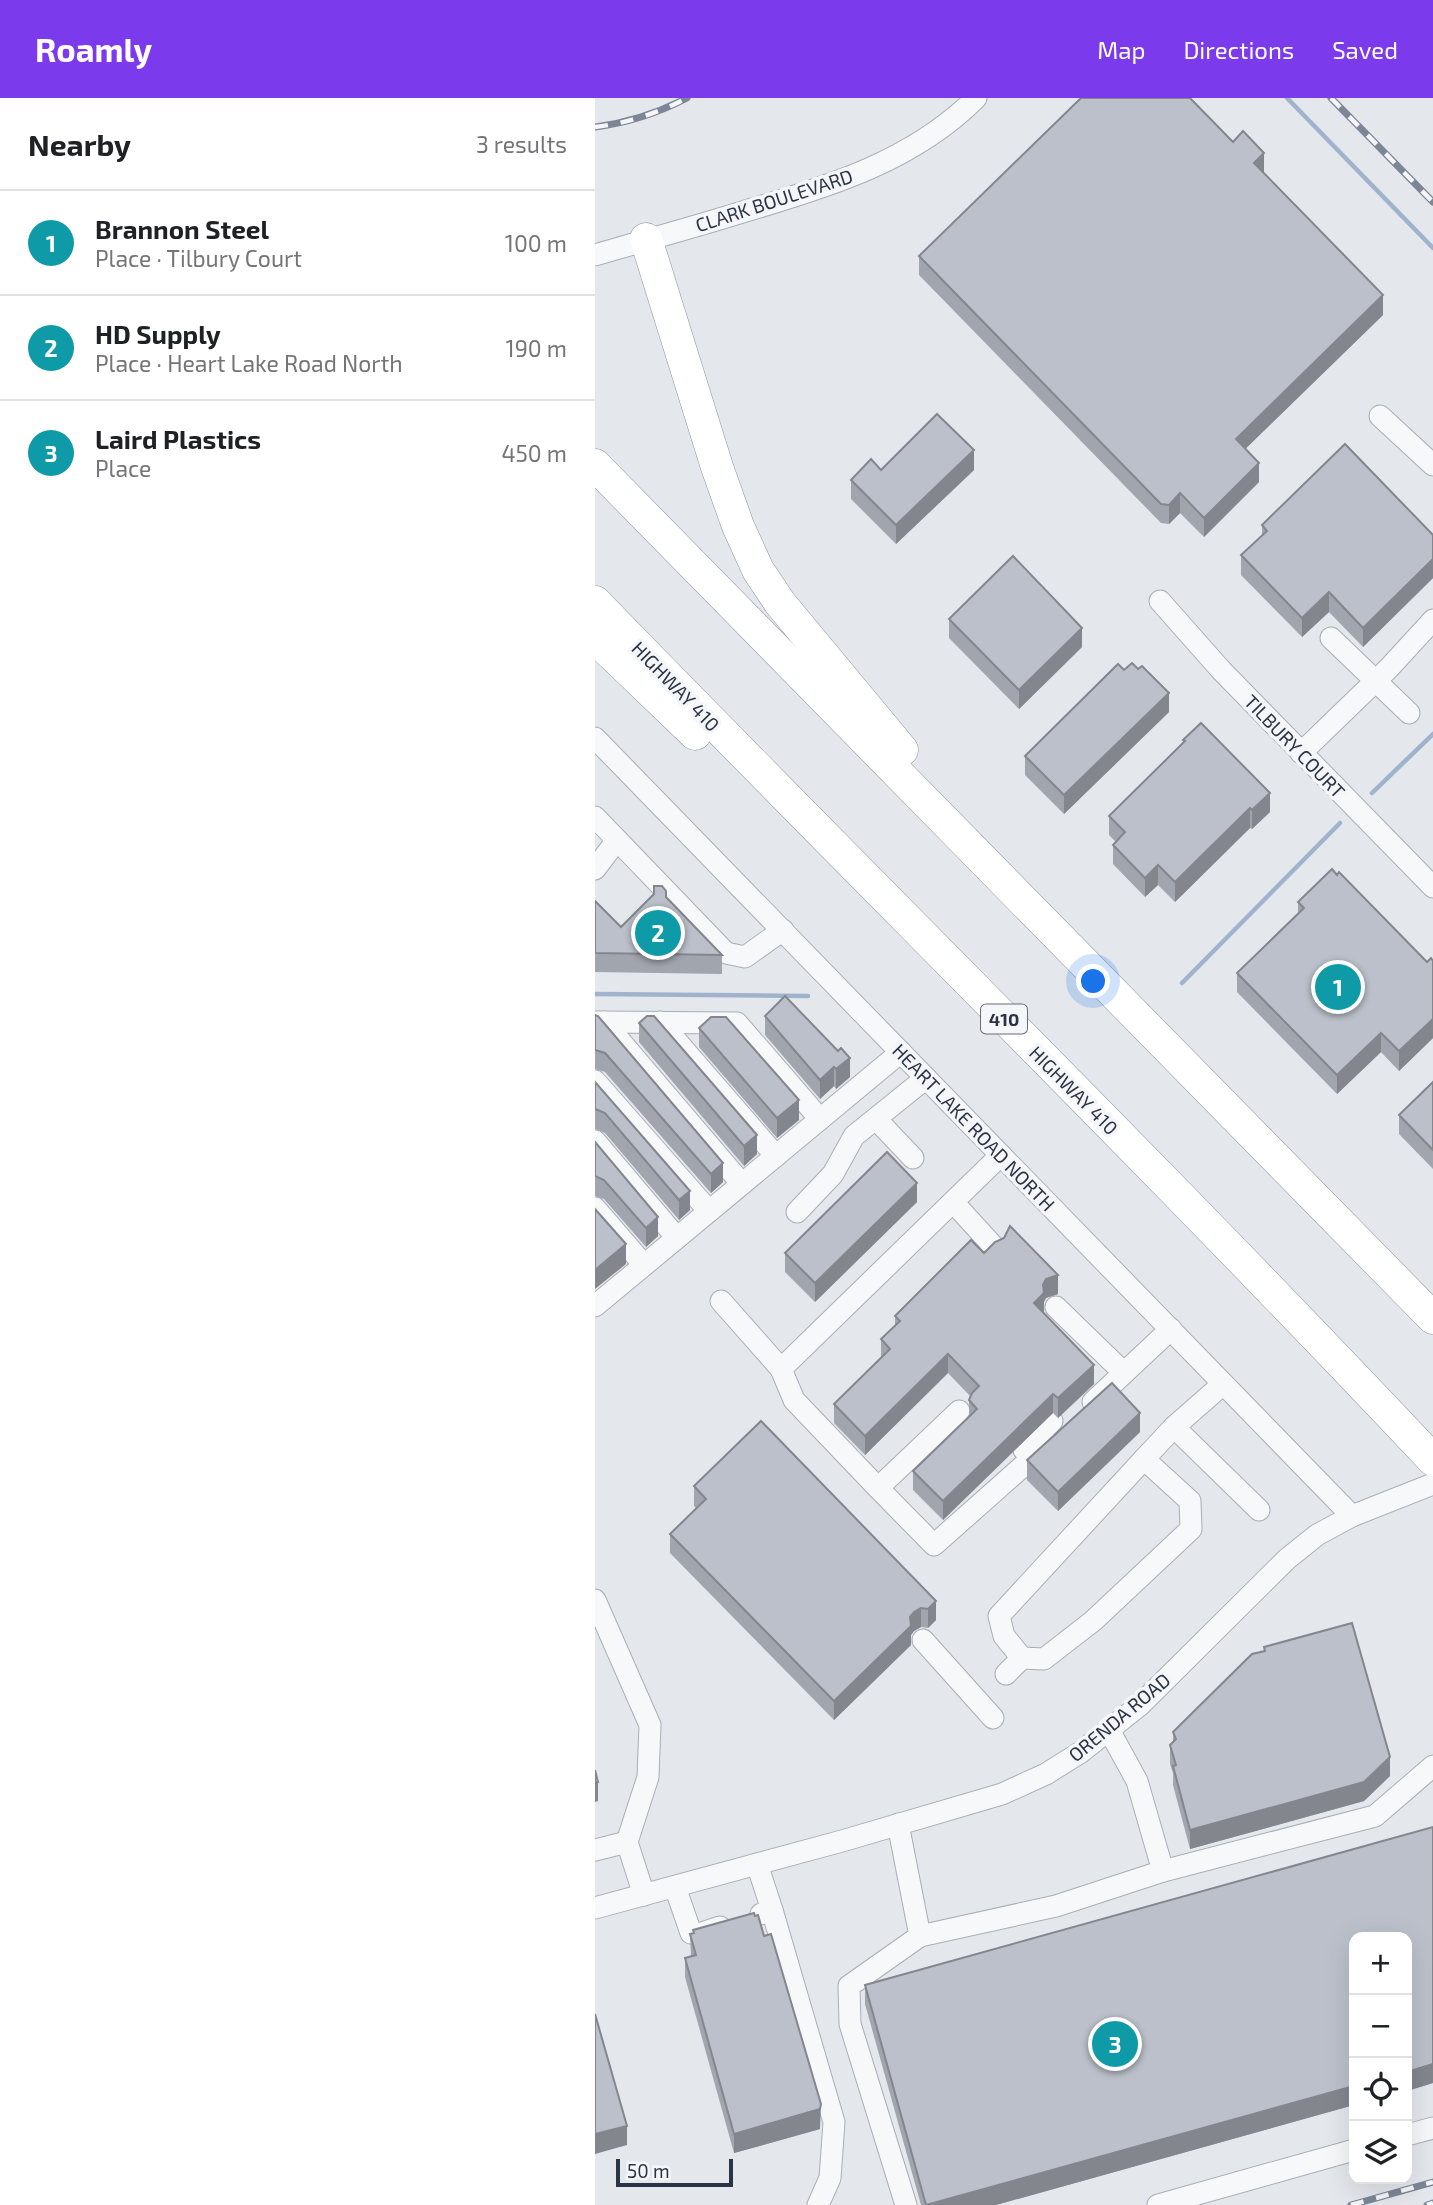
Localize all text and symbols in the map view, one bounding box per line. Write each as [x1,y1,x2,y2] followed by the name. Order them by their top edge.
[35,29,152,69] text: Roamly
[1097,35,1145,64] text: Map
[1183,35,1294,64] text: Directions
[1332,35,1398,64] text: Saved
[28,126,131,162] text: Nearby
[476,130,567,158] text: 3 results
[692,164,856,236] street label: CLARK BOULEVARD
[95,213,269,244] text: Brannon Steel
[46,229,56,257] text: 1
[505,229,567,257] text: 100 m
[95,244,302,272] text: Place · Tilbury Court
[95,318,221,349] text: HD Supply
[44,334,58,362] text: 2
[506,334,567,362] text: 190 m
[95,349,403,377] text: Place · Heart Lake Road North
[95,423,261,454] text: Laird Plastics
[44,439,58,467] text: 3
[501,439,567,467] text: 450 m
[95,454,151,482] text: Place
[627,636,725,736] street label: HIGHWAY 410
[1240,690,1350,802] street label: TILBURY COURT
[635,907,681,959] pin: 2
[1315,961,1361,1013] pin: 1
[1076,964,1110,998] your location
[981,1004,1027,1034] road number: 410
[888,1039,1060,1215] street label: HEART LAKE ROAD NORTH
[1025,1041,1123,1139] street label: HIGHWAY 410
[1064,1668,1174,1766] street label: ORENDA ROAD
[1349,1932,1412,2184] map controls
[1349,1932,1412,1995] button: +
[1349,1995,1412,2058] button: −
[1092,2018,1138,2070] pin: 3
[1349,2058,1412,2121] button: locate
[1349,2121,1412,2184] button: layers
[616,2156,733,2188] scale bar
[627,2159,670,2182] text: 50 m

